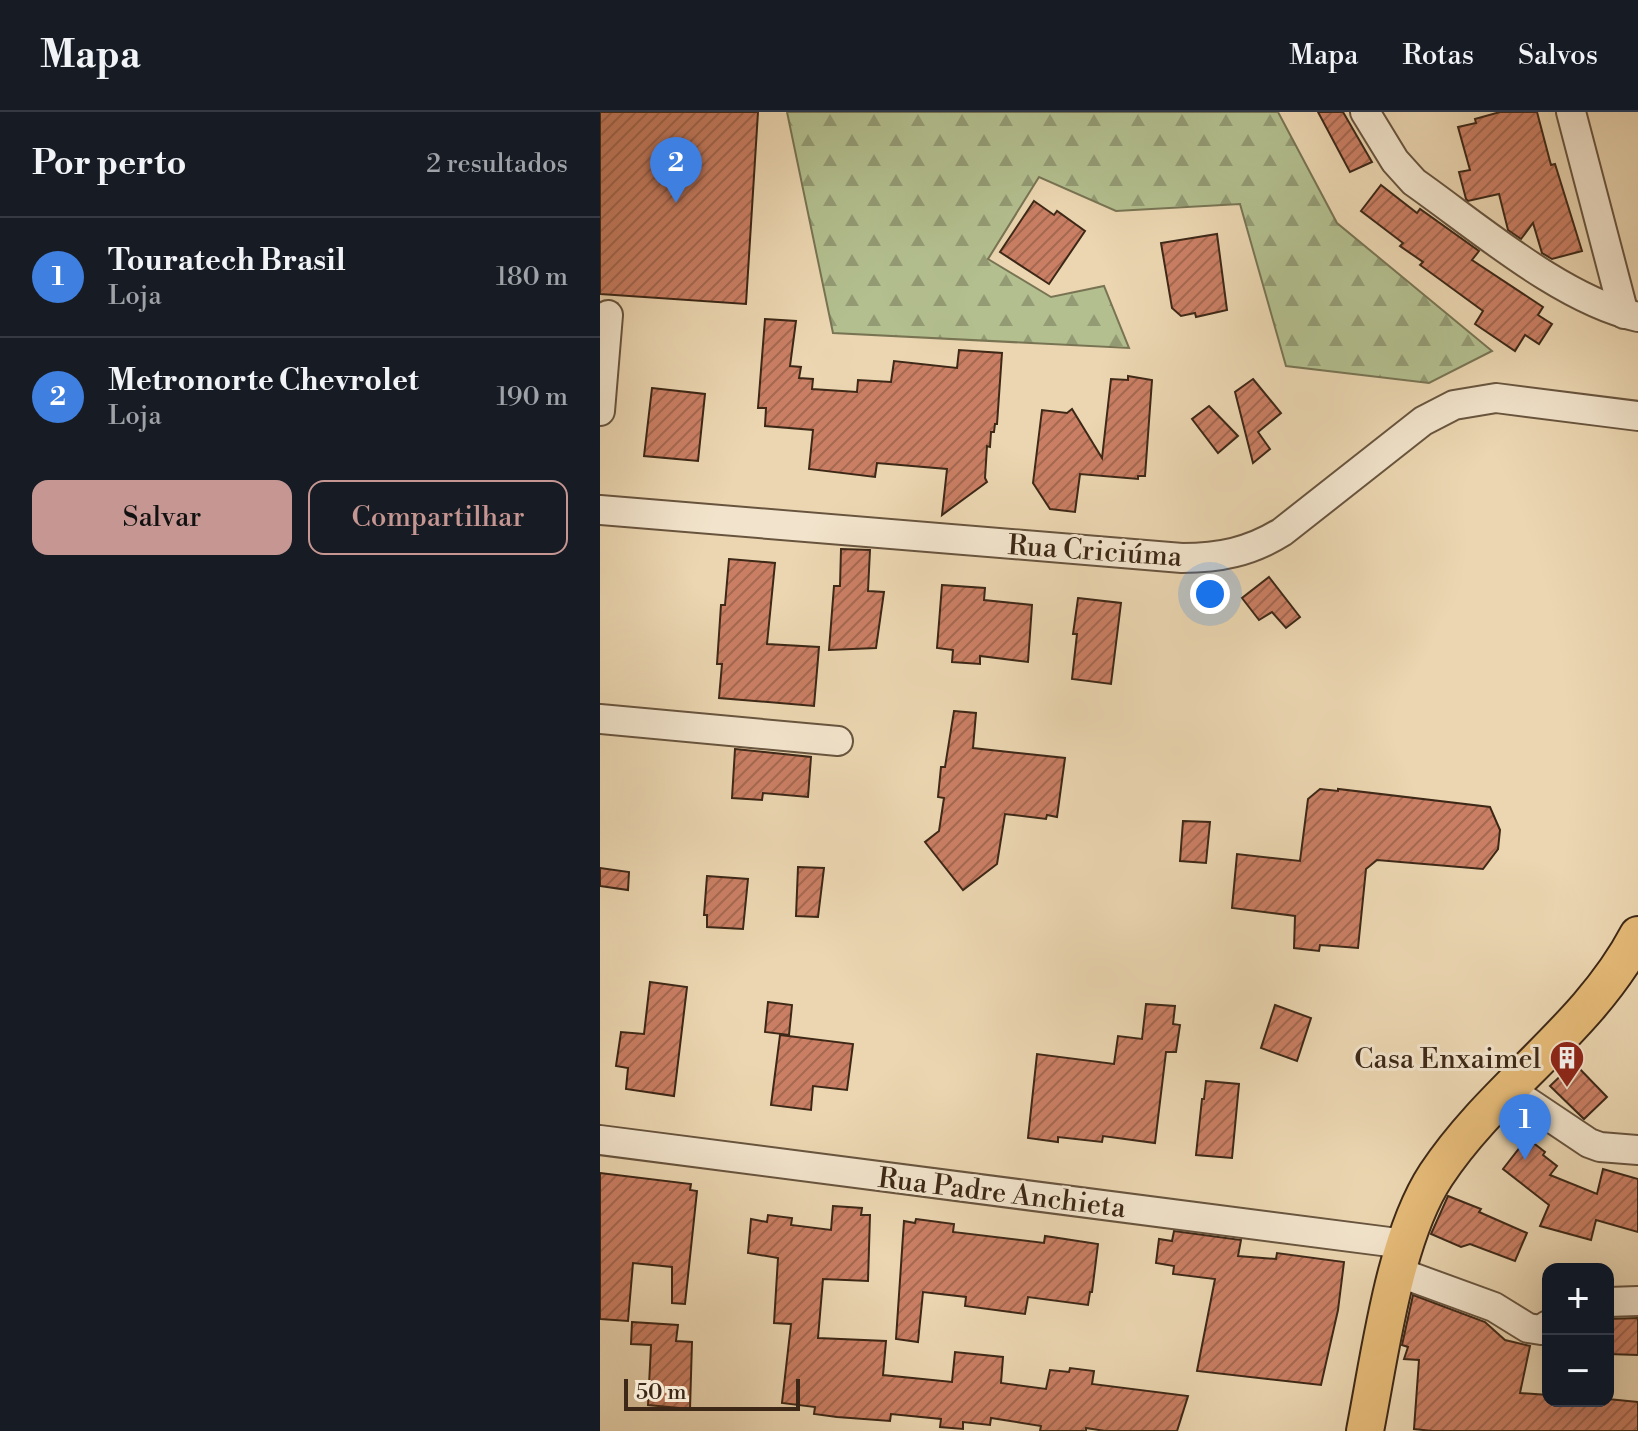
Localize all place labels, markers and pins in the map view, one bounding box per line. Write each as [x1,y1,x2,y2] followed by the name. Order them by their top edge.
[650,137,702,203] pin: 2
[1548,1039,1586,1089] building icon: Casa Enxaimel
[1354,1042,1541,1077] place label: Casa Enxaimel
[1499,1094,1551,1160] pin: 1

